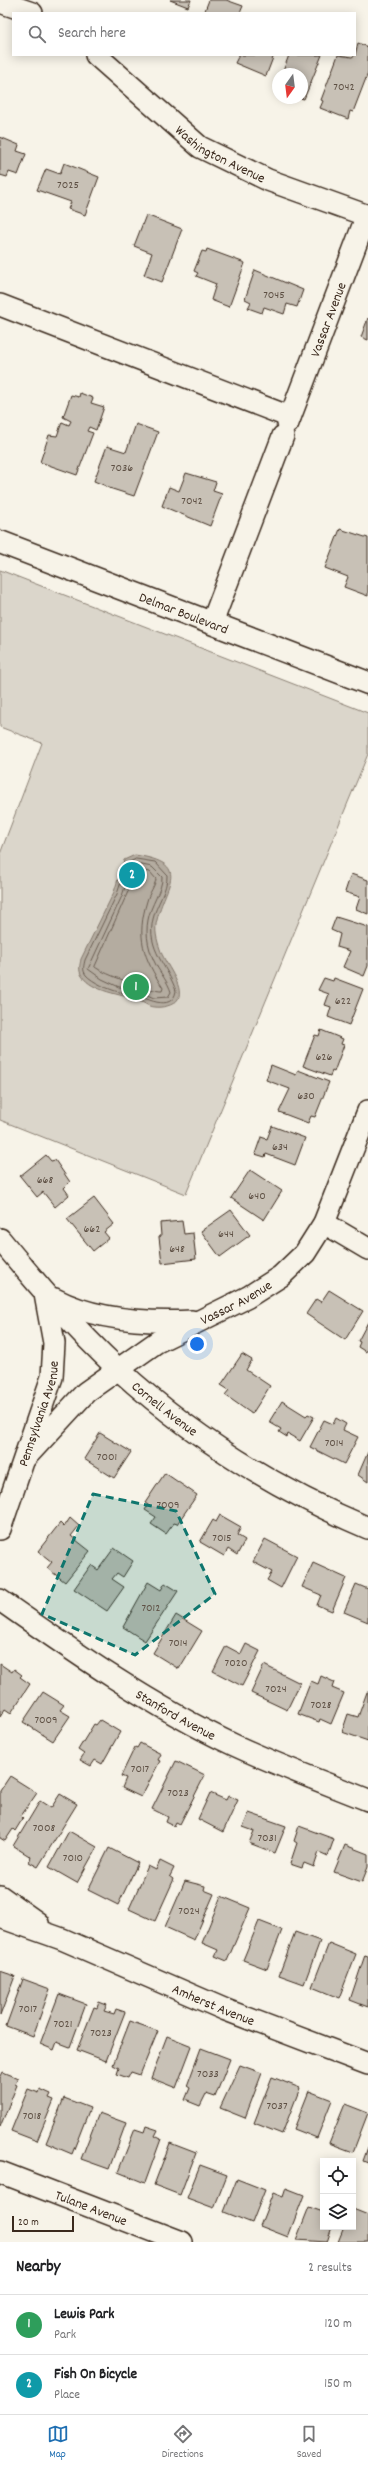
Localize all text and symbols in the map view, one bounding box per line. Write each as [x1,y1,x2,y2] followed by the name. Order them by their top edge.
[12,12,356,56] search box
[26,23,48,45] icon: search
[58,23,126,45] text: Search here
[272,68,308,104] north arrow
[333,79,355,96] house number: 7042
[170,121,268,189] street label: Washington Avenue
[57,177,79,194] house number: 7025
[306,280,353,360] street label: Vassar Avenue
[263,287,285,304] house number: 7045
[111,460,133,477] house number: 7036
[181,493,203,510] house number: 7042
[136,588,231,641] street label: Delmar Boulevard
[119,860,145,890] pin: 2
[123,972,149,1002] pin: 1
[335,993,351,1010] house number: 622
[315,1049,333,1066] house number: 626
[297,1088,315,1105] house number: 630
[272,1139,288,1156] house number: 634
[37,1172,53,1189] house number: 668
[248,1188,266,1205] house number: 640
[83,1221,101,1238] house number: 662
[218,1226,234,1243] house number: 644
[169,1241,185,1258] house number: 648
[197,1276,276,1331] street label: Vassar Avenue
[187,1334,207,1354] your location
[14,1360,65,1469] street label: Pennsylvania Avenue
[126,1377,201,1442] street label: Cornell Avenue
[325,1435,343,1452] house number: 7014
[97,1449,117,1466] house number: 7001
[156,1497,180,1514] house number: 7009
[212,1530,232,1547] house number: 7015
[141,1600,161,1617] house number: 7012
[169,1635,187,1652] house number: 7014
[225,1655,247,1672] house number: 7020
[265,1681,287,1698] house number: 7024
[131,1685,219,1746] street label: Stanford Avenue
[310,1697,332,1714] house number: 7028
[34,1712,58,1729] house number: 7009
[131,1761,150,1778] house number: 7017
[167,1785,189,1802] house number: 7023
[33,1820,55,1837] house number: 7008
[257,1830,277,1847] house number: 7031
[63,1850,83,1867] house number: 7010
[178,1903,200,1920] house number: 7024
[169,1980,257,2032] street label: Amherst Avenue
[19,2001,38,2018] house number: 7017
[53,2016,73,2033] house number: 7021
[90,2025,112,2042] house number: 7023
[197,2066,219,2083] house number: 7033
[266,2098,288,2115] house number: 7037
[23,2108,41,2125] house number: 7018
[320,2158,356,2230] map controls
[320,2158,356,2194] button: locate
[52,2186,130,2232] street label: Tulane Avenue
[320,2194,356,2230] button: layers
[12,2214,74,2233] scale bar
[18,2215,39,2231] text: 20 m
[16,2256,60,2280] text: Nearby
[308,2259,352,2278] text: 2 results
[54,2304,114,2326] text: Lewis Park
[28,2315,30,2334] text: 1
[324,2315,352,2334] text: 120 m
[54,2326,76,2345] text: Park
[54,2364,137,2386] text: Fish On Bicycle
[26,2375,32,2394] text: 2
[324,2375,352,2394] text: 150 m
[54,2386,80,2405] text: Place
[47,2423,69,2463] tab: Map
[162,2423,204,2463] tab: Directions
[297,2423,321,2463] tab: Saved

